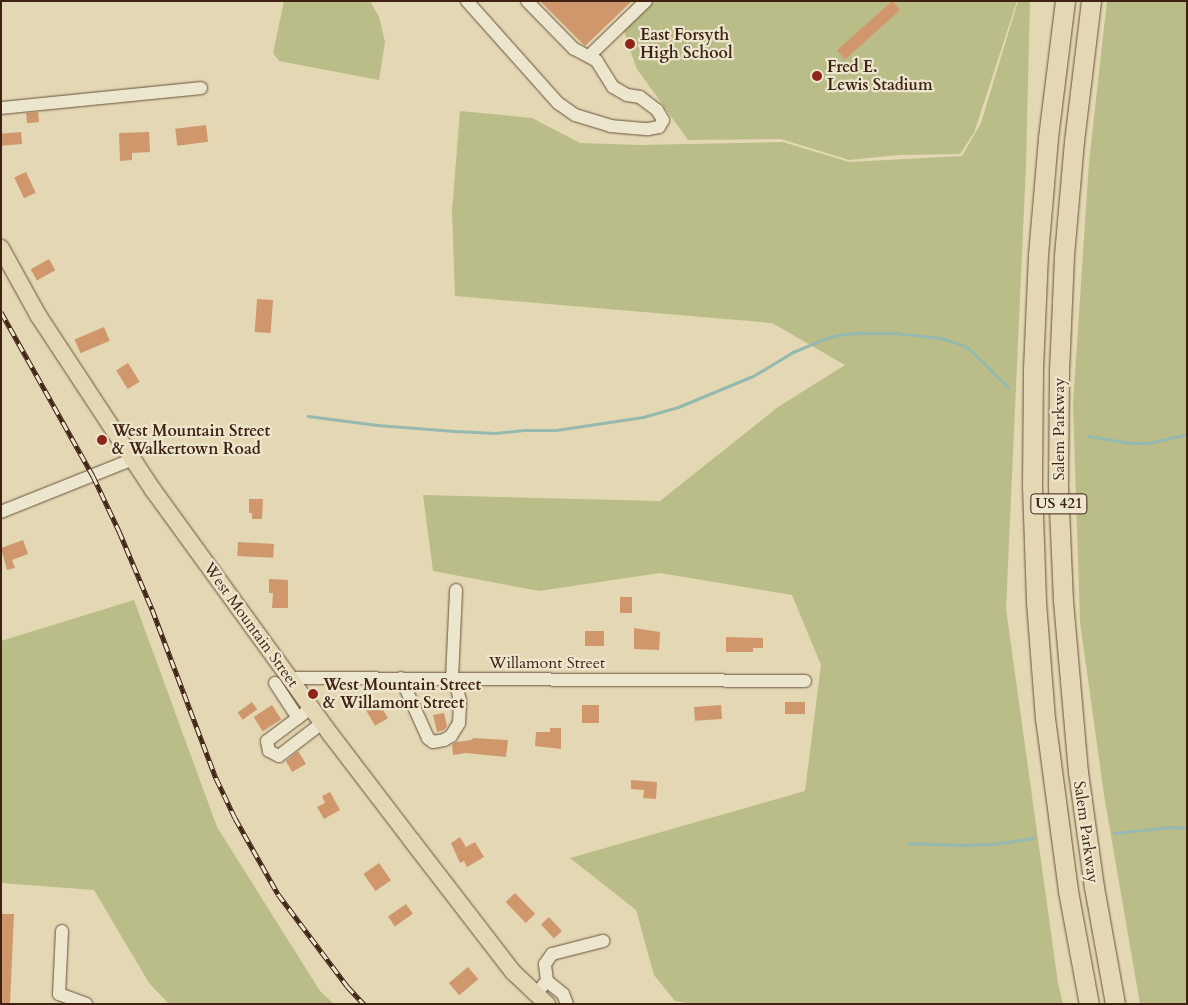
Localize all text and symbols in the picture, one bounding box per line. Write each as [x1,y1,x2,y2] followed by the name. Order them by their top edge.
[640,25,733,63] place label: East Forsyth High School
[624,38,636,50] marker: East Forsyth High School
[827,57,933,95] place label: Fred E. Lewis Stadium
[811,70,823,82] marker: Fred E. Lewis Stadium
[1049,377,1069,481] street label: Salem Parkway
[112,421,270,459] place label: West Mountain Street & Walkertown Road
[96,434,108,446] marker: West Mountain Street & Walkertown Road
[1030,492,1088,516] road number: US 421
[199,559,303,691] street label: West Mountain Street
[489,653,605,673] street label: Willamont Street
[323,675,481,713] place label: West Mountain Street & Willamont Street
[307,688,319,700] marker: West Mountain Street & Willamont Street
[1069,780,1103,884] street label: Salem Parkway

